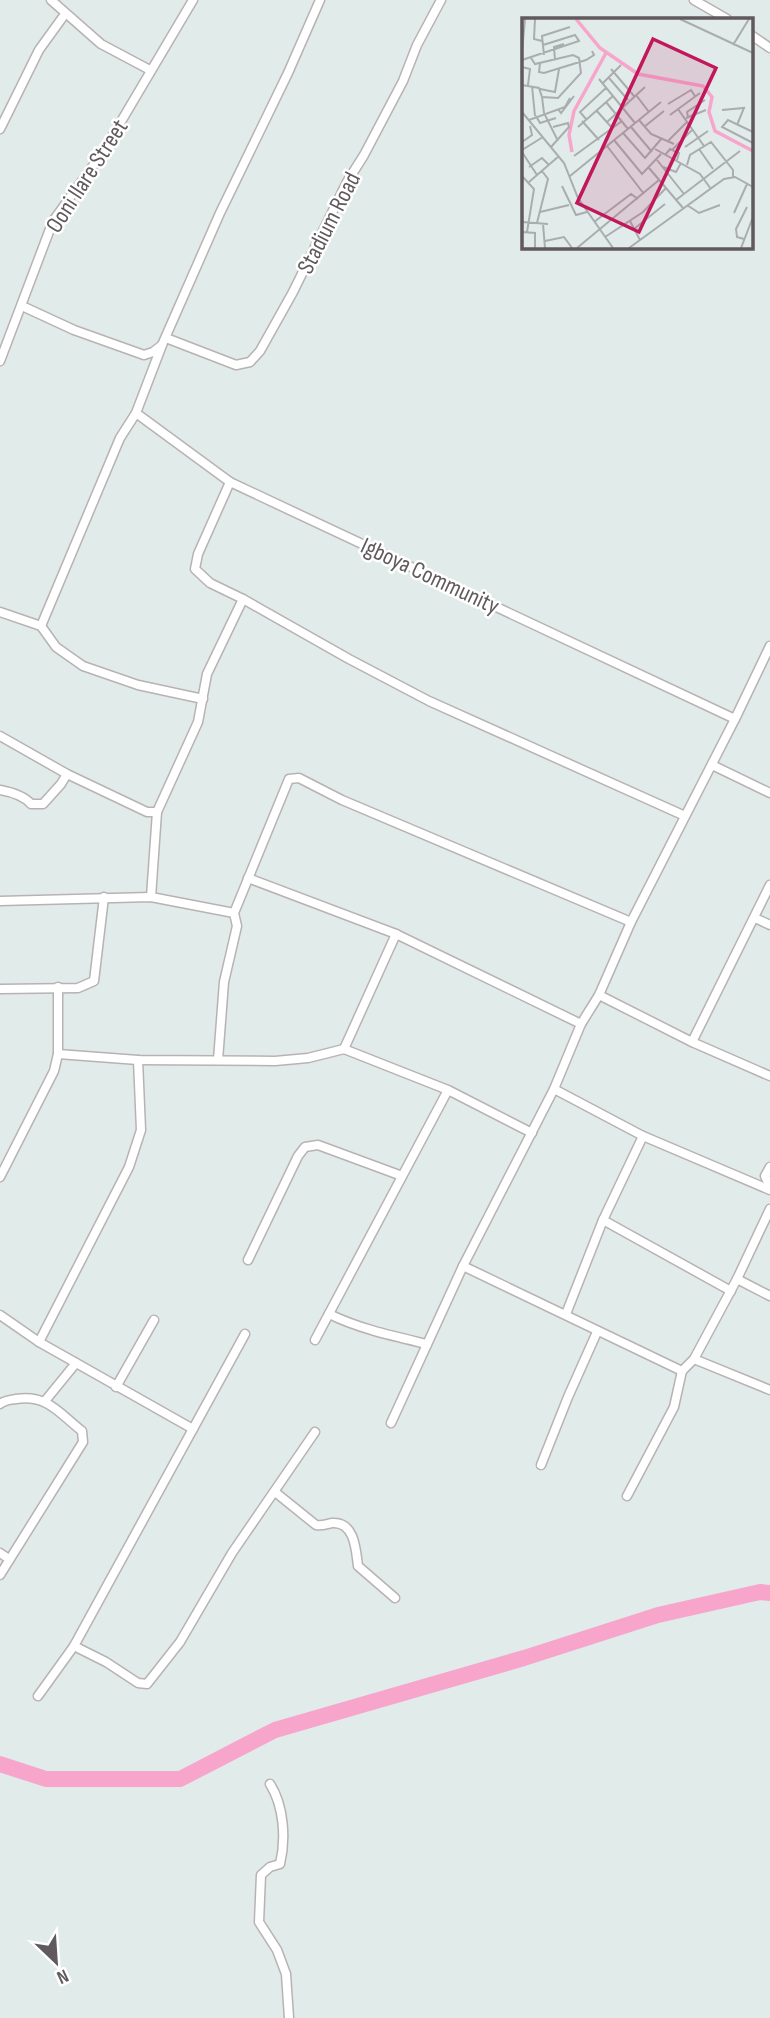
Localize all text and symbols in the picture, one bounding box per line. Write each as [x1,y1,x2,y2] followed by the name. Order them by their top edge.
[522,18,752,248] inset map
[40,114,134,238] street label: Ooni Ilare Street
[291,167,367,279] street label: Stadium Road
[356,531,504,621] street label: Igboya Community
[21,1927,91,1997] north arrow
[53,1963,72,1989] text: N

